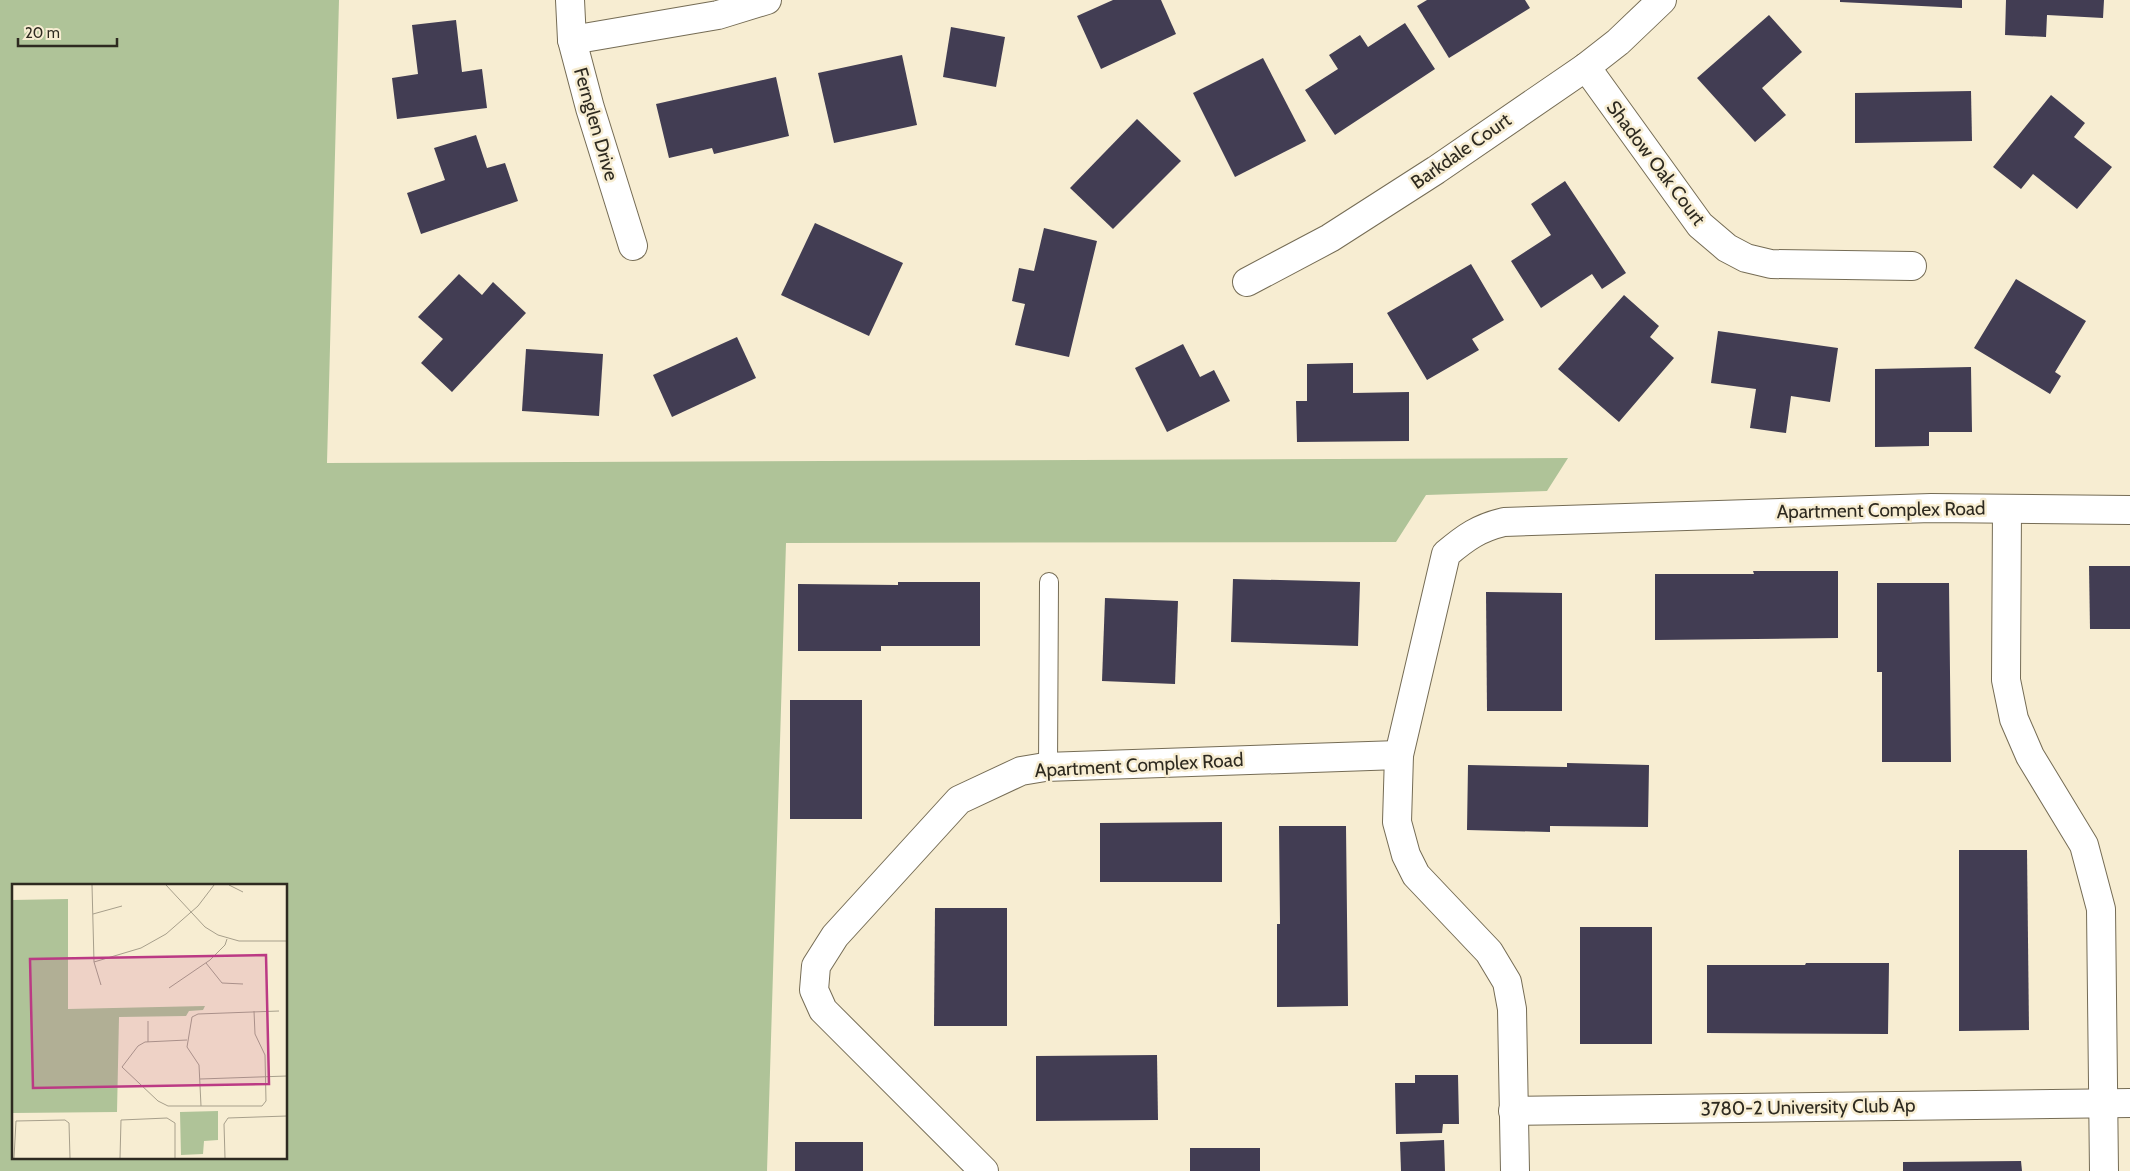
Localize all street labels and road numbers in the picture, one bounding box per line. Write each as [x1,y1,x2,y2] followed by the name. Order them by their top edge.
[569,65,623,183] street label: Fernglen Drive
[1602,96,1711,230] street label: Shadow Oak Court
[1407,108,1516,194] street label: Barkdale Court
[1776,497,1986,523] street label: Apartment Complex Road
[1034,748,1244,782] street label: Apartment Complex Road
[1700,1094,1916,1120] street label: 3780-2 University Club Ap

